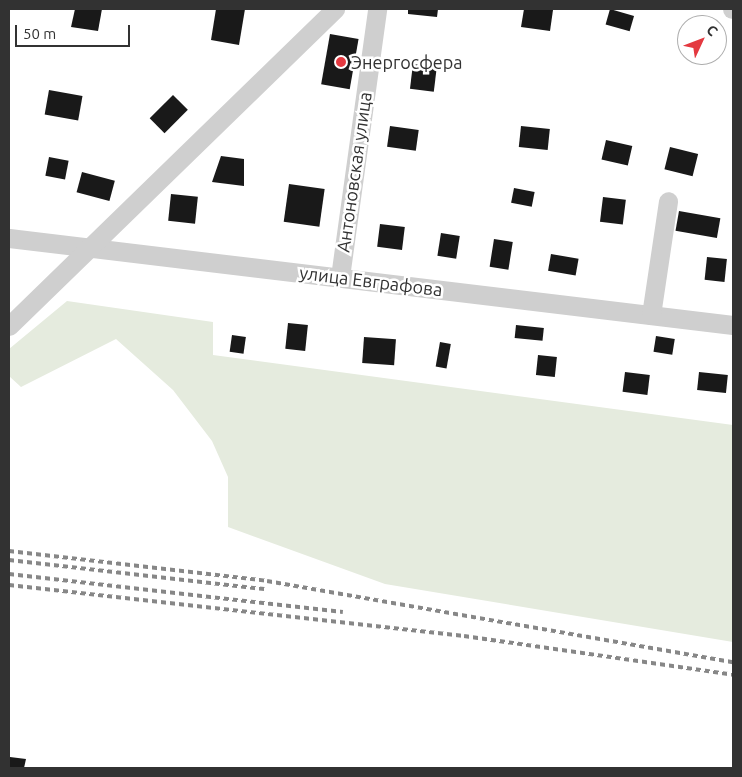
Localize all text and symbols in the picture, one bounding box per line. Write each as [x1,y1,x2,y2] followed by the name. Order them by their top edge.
[18,15,132,47] scale bar
[677,15,727,65] north arrow
[703,22,721,39] text: С
[23,25,56,42] text: 50 m
[351,51,463,73] place label: Энергосфера
[335,56,347,68] marker: Энергосфера
[332,90,376,254] street label: Антоновская улица
[298,262,444,300] street label: улица Евграфова

